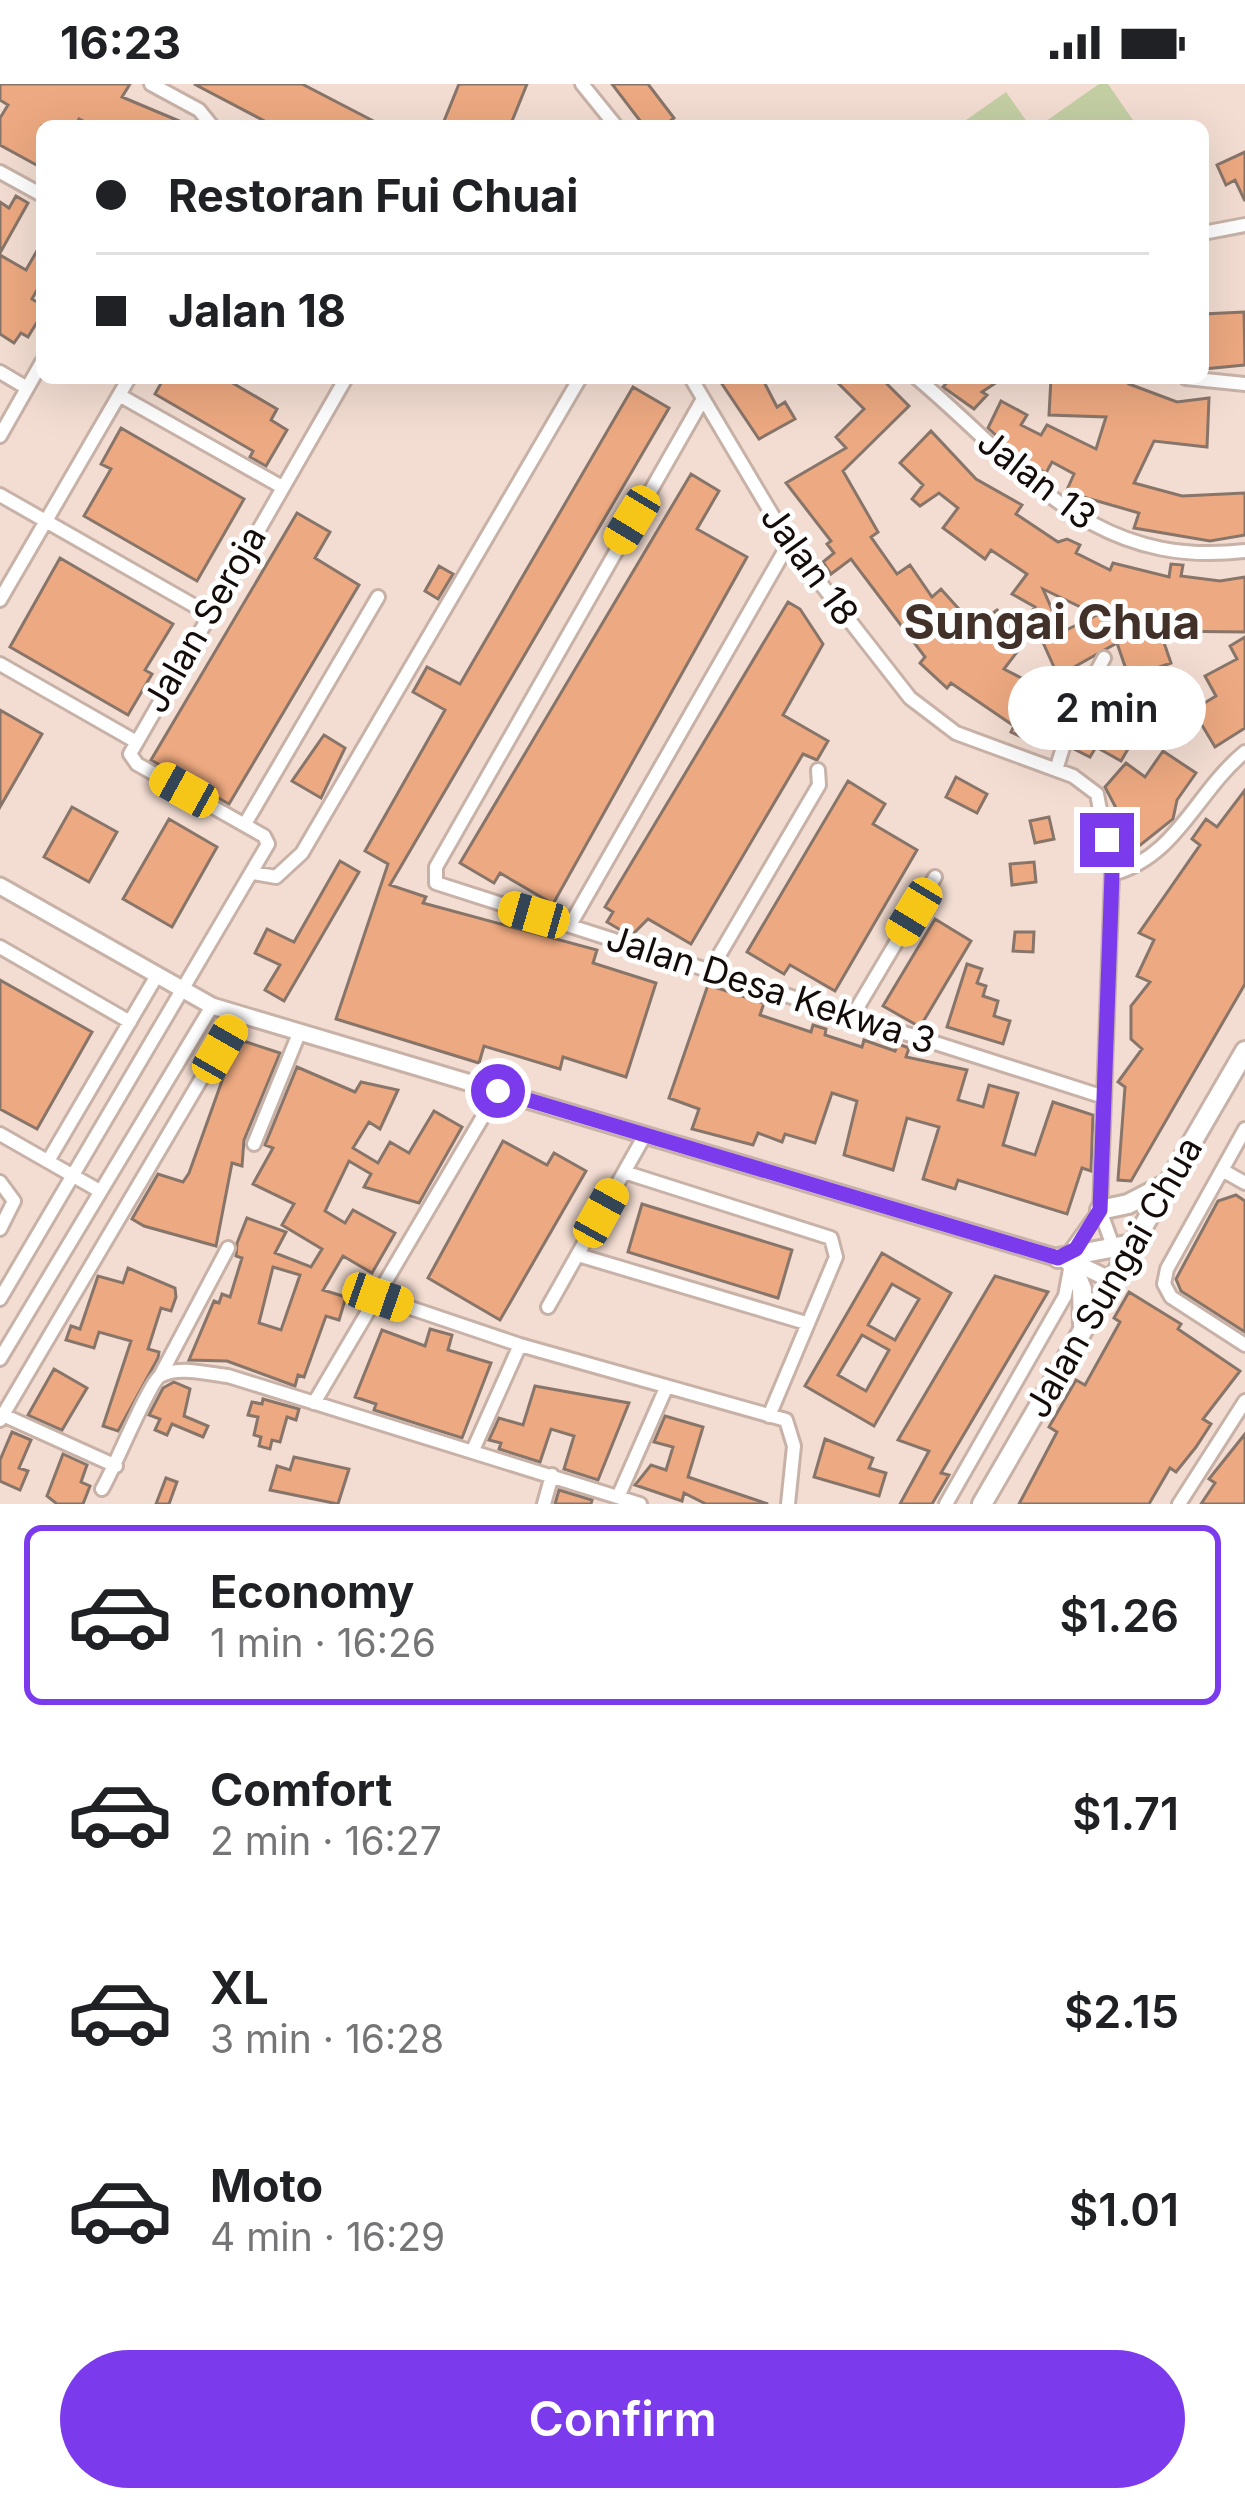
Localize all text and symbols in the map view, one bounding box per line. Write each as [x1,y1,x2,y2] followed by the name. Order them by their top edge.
[60,15,181,70] text: 16:23
[168,168,579,223] text: Restoran Fui Chuai
[168,283,346,338] text: Jalan 18
[969,419,1105,539] street label: Jalan 13
[598,480,666,560] car
[752,496,868,634] street label: Jalan 18
[133,518,275,720] street label: Jalan Seroja
[904,592,1200,651] district label: Sungai Chua
[1008,666,1206,750] callout: 2 min
[1055,684,1159,731] text: 2 min
[144,757,224,823] car
[1080,813,1134,867] route end
[880,872,948,952] car
[494,888,574,942] car
[601,915,941,1063] street label: Jalan Desa Kekwa 3
[186,1009,254,1089] car
[471,1064,525,1118] route start
[1015,1129,1211,1425] street label: Jalan Sungai Chua
[568,1173,634,1253] car
[338,1268,418,1326] car
[66,1561,174,1669] icon: car
[210,1564,414,1619] text: Economy
[1060,1588,1179,1643] text: $1.26
[210,1619,436,1666] text: 1 min · 16:26
[66,1759,174,1867] icon: car
[210,1762,392,1817] text: Comfort
[1072,1786,1179,1841] text: $1.71
[210,1817,442,1864] text: 2 min · 16:27
[66,1957,174,2065] icon: car
[210,1960,269,2015] text: XL
[1064,1984,1179,2039] text: $2.15
[210,2015,444,2062] text: 3 min · 16:28
[66,2155,174,2263] icon: car
[210,2158,323,2213] text: Moto
[1069,2182,1179,2237] text: $1.01
[210,2213,445,2260] text: 4 min · 16:29
[60,2350,1185,2488] button: Confirm

